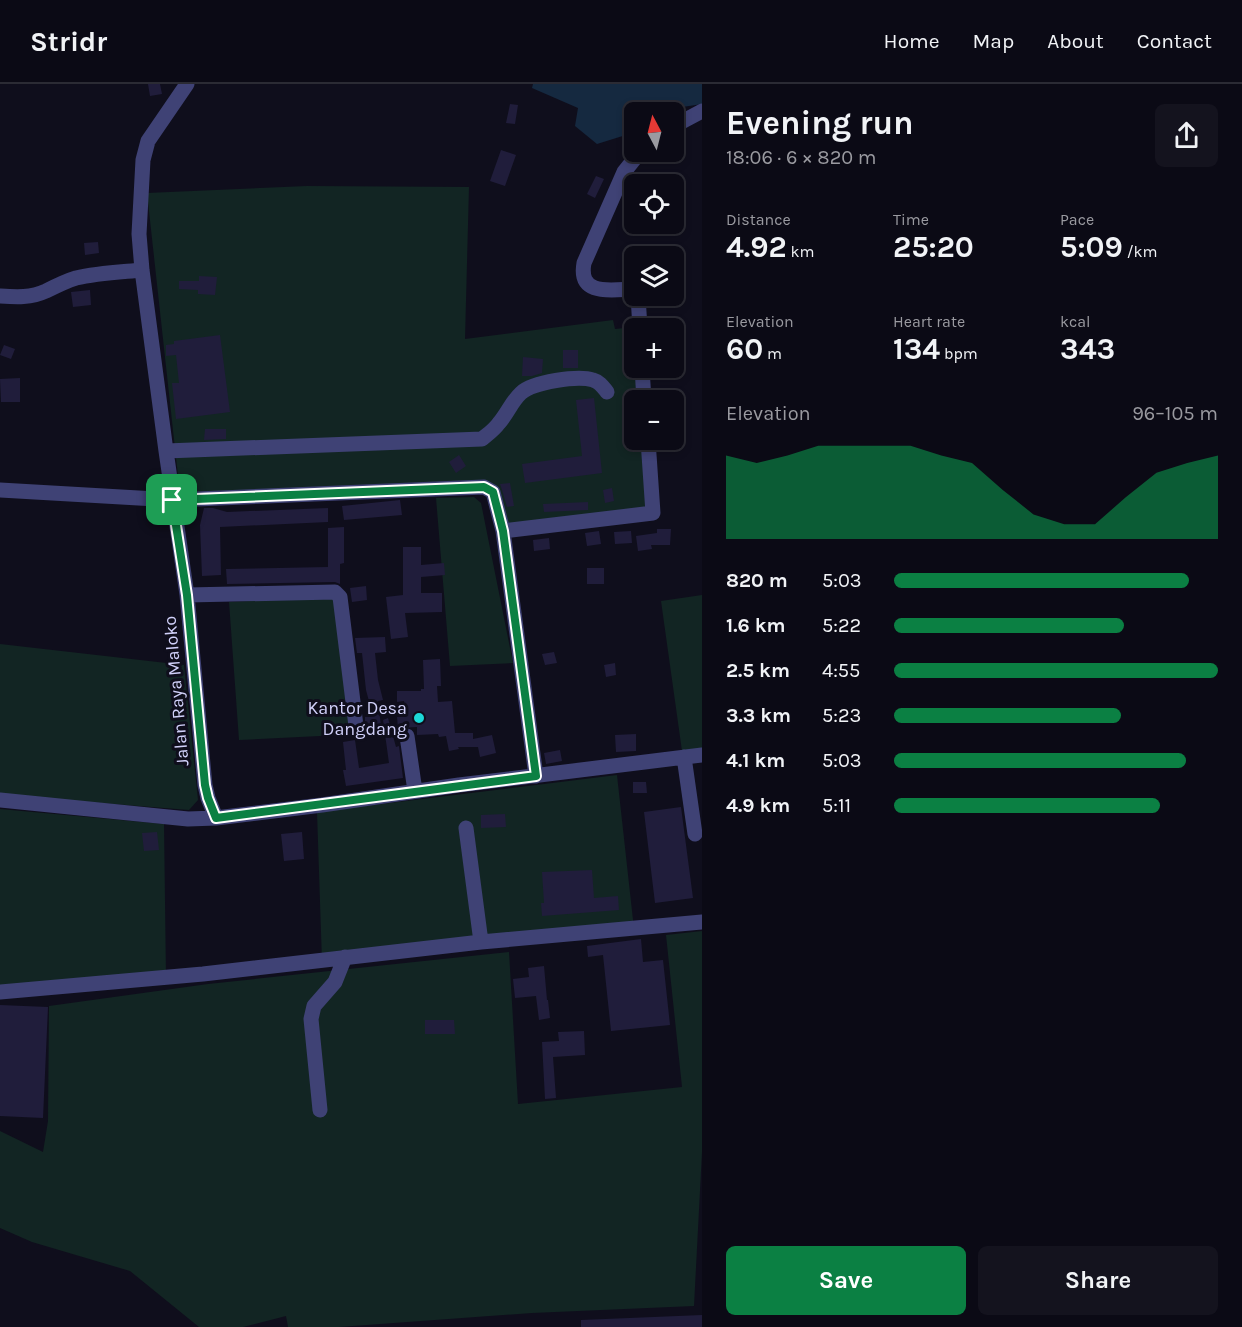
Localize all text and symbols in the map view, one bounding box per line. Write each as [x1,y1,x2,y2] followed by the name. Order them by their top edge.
[30,25,107,58] text: Stridr
[884,29,940,53] text: Home
[973,29,1014,53] text: Map
[1047,29,1104,53] text: About
[1137,29,1212,53] text: Contact
[624,102,684,162] north arrow
[624,102,684,450] map controls
[726,104,914,142] text: Evening run
[1155,104,1218,167] button: share
[726,146,877,169] text: 18:06 · 6 × 820 m
[624,174,684,234] button: locate
[726,210,791,229] text: Distance
[893,210,929,229] text: Time
[1060,210,1094,229] text: Pace
[726,229,787,265] text: 4.92
[893,229,974,265] text: 25:20
[1060,229,1123,265] text: 5:09
[787,242,815,261] text: km
[1123,242,1158,261] text: /km
[624,246,684,306] button: layers
[726,312,794,331] text: Elevation
[893,312,965,331] text: Heart rate
[1060,312,1091,331] text: kcal
[624,318,684,378] button: +
[726,331,763,367] text: 60
[893,331,940,367] text: 134
[1060,331,1115,367] text: 343
[763,344,782,363] text: m
[940,344,978,363] text: bpm
[624,390,684,450] button: −
[726,402,811,425] text: Elevation
[1132,402,1218,425] text: 96–105 m
[146,474,197,525] pin
[155,483,188,516] icon: arrive
[726,569,788,592] text: 820 m
[822,569,862,592] text: 5:03
[726,614,785,637] text: 1.6 km
[822,614,861,637] text: 5:22
[158,615,194,767] street label: Jalan Raya Maloko
[726,659,790,682] text: 2.5 km
[822,659,860,682] text: 4:55
[307,697,407,740] place label: Kantor Desa Dangdang
[726,704,791,727] text: 3.3 km
[822,704,861,727] text: 5:23
[412,711,426,725] marker: Kantor Desa Dangdang
[726,749,785,772] text: 4.1 km
[822,749,862,772] text: 5:03
[726,794,790,817] text: 4.9 km
[822,794,851,817] text: 5:11
[726,1246,966,1315] button: Save
[978,1246,1218,1315] button: Share

